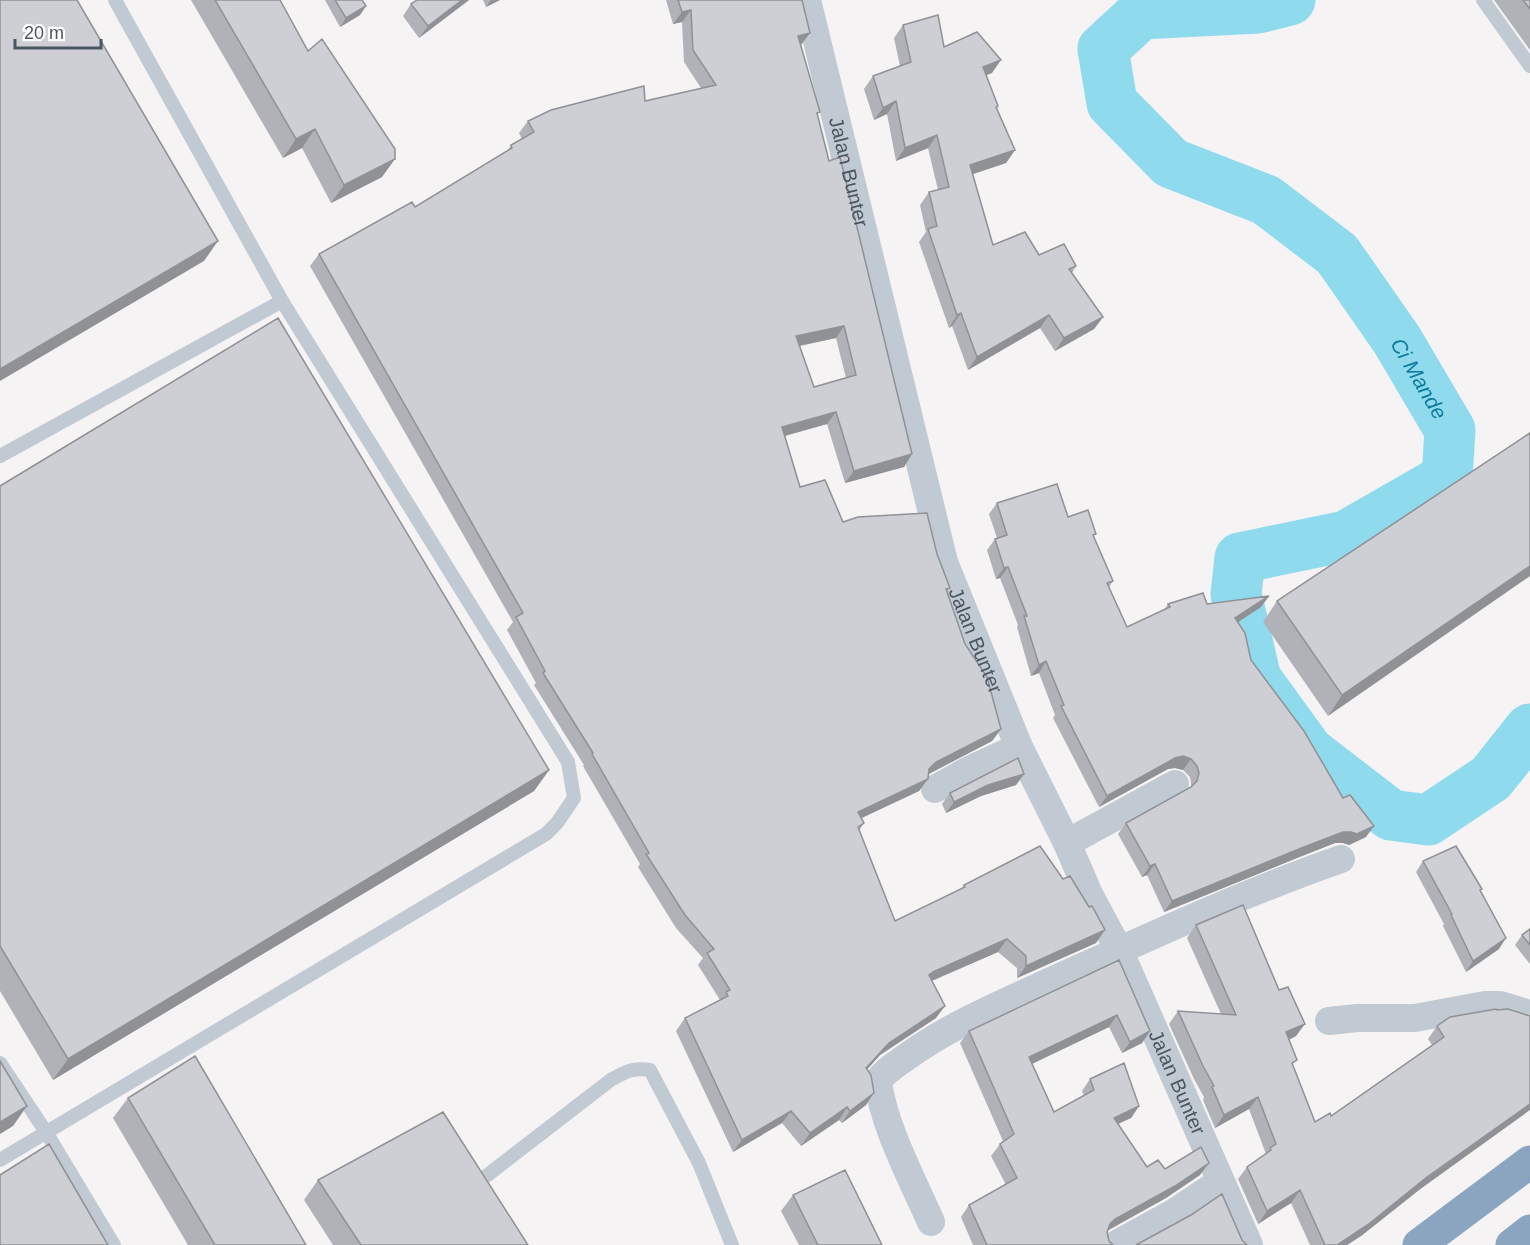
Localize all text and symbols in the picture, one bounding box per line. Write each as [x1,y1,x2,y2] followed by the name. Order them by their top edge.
[15,12,100,50] scale bar
[24,23,64,43] text: 20 m
[825,115,873,229] street label: Jalan Bunter
[1387,334,1452,423] water label: Ci Mande
[944,584,1007,697] street label: Jalan Bunter
[1145,1026,1210,1138] street label: Jalan Bunter

